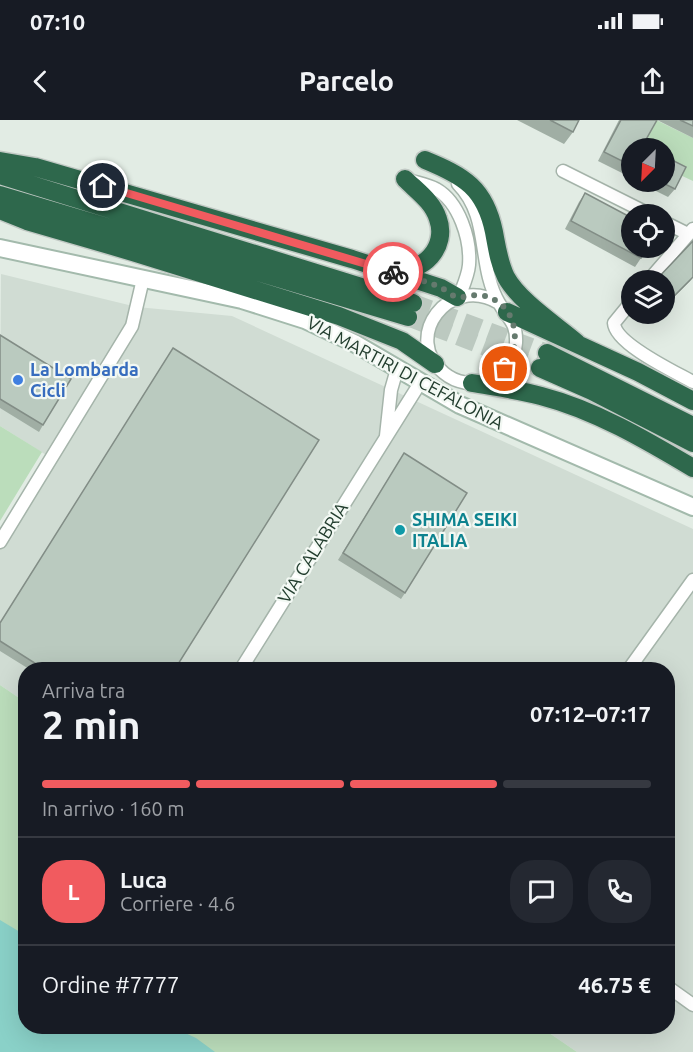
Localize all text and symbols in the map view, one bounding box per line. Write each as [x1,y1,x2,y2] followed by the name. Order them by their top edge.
[30,9,85,34] text: 07:10
[24,65,57,98] icon: back
[636,65,669,98] icon: share
[299,66,394,96] text: Parcelo
[621,138,675,192] north arrow
[621,138,675,324] map controls
[77,160,128,211] pin
[86,169,119,202] icon: home
[621,204,675,258] button: locate
[363,242,423,302] courier
[377,256,410,289] icon: bike
[621,270,675,324] button: layers
[304,312,507,433] street label: VIA MARTIRI DI CEFALONIA
[479,343,530,394] pin
[488,352,521,385] icon: bag
[30,359,139,400] place label: La Lombarda Cicli
[11,373,25,387] marker: La Lombarda Cicli
[273,498,351,607] street label: VIA CALABRIA
[412,509,517,550] place label: SHIMA SEIKI ITALIA
[393,523,407,537] marker: SHIMA SEIKI ITALIA
[42,679,125,702] text: Arriva tra
[530,701,651,726] text: 07:12–07:17
[42,703,141,746] text: 2 min
[42,797,185,820] text: In arrivo · 160 m
[510,860,573,923] button: chat
[588,860,651,923] button: phone
[120,867,167,892] text: Luca
[67,879,80,904] text: L
[120,892,235,915] text: Corriere · 4.6
[42,972,179,997] text: Ordine #7777
[578,972,651,997] text: 46.75 €

